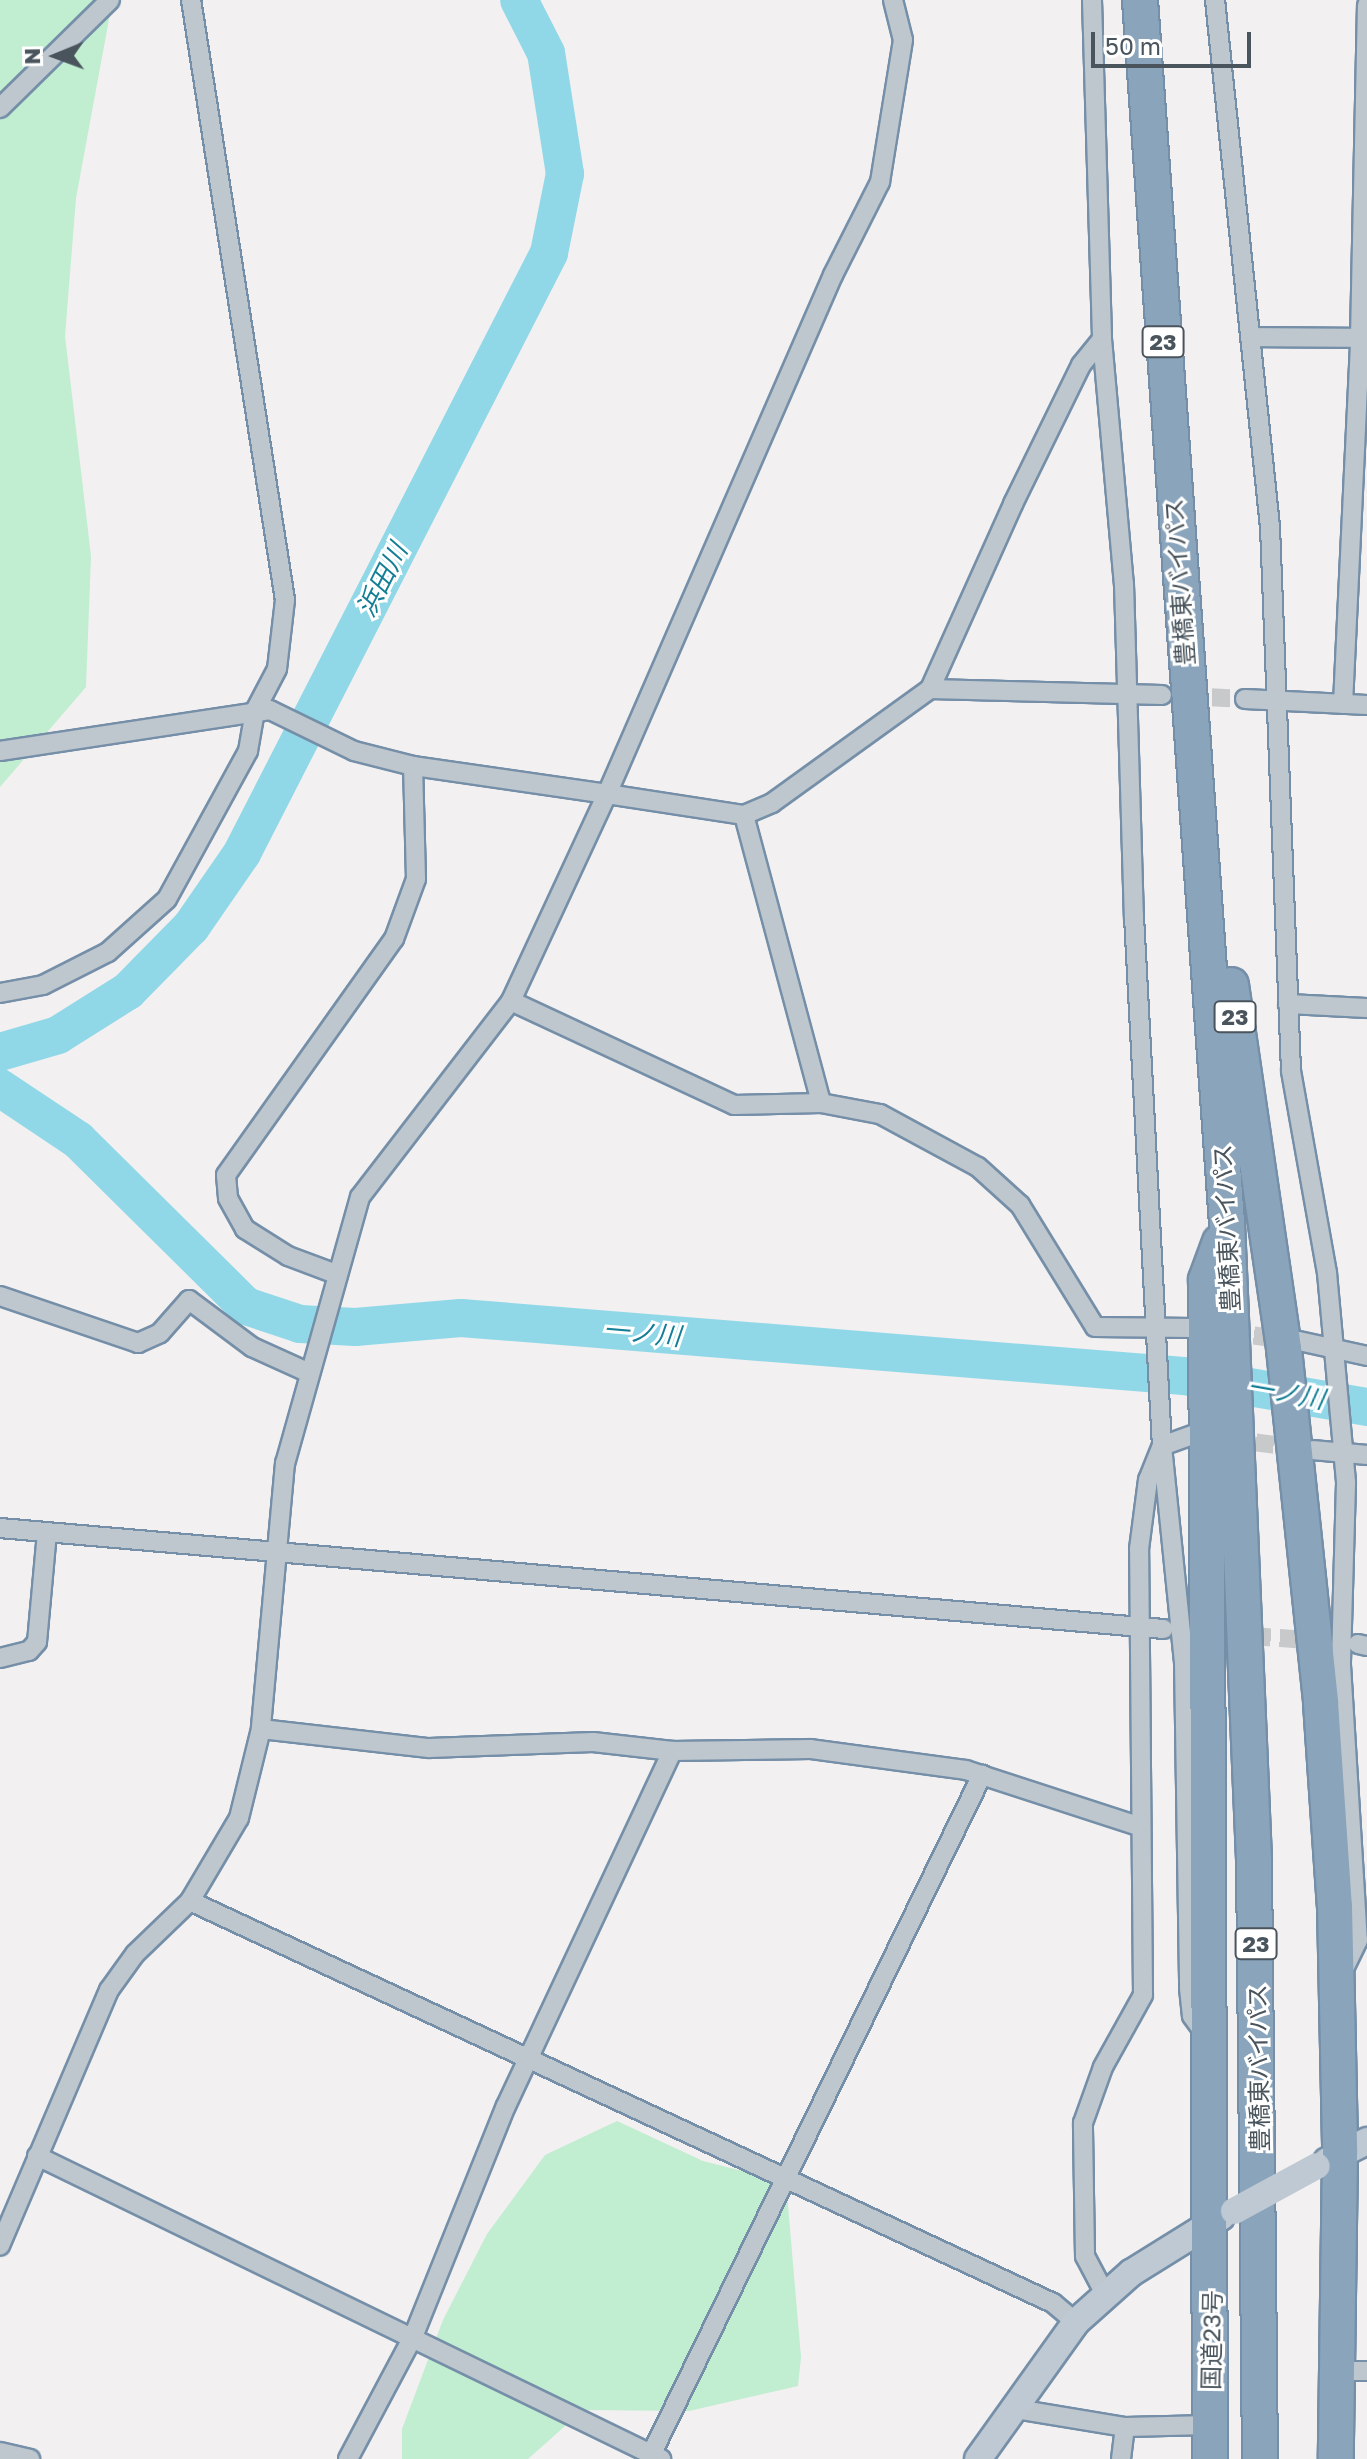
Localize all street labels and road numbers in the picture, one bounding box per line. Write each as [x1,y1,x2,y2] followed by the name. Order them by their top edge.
[1141,324,1185,360] road number: 23
[1159,497,1199,667] street label: 豊橋東バイパス
[1213,999,1257,1035] road number: 23
[1207,1143,1245,1313] street label: 豊橋東バイパス
[1234,1926,1278,1962] road number: 23
[1242,1984,1274,2152] street label: 豊橋東バイパス
[1196,2290,1226,2390] street label: 国道23号

